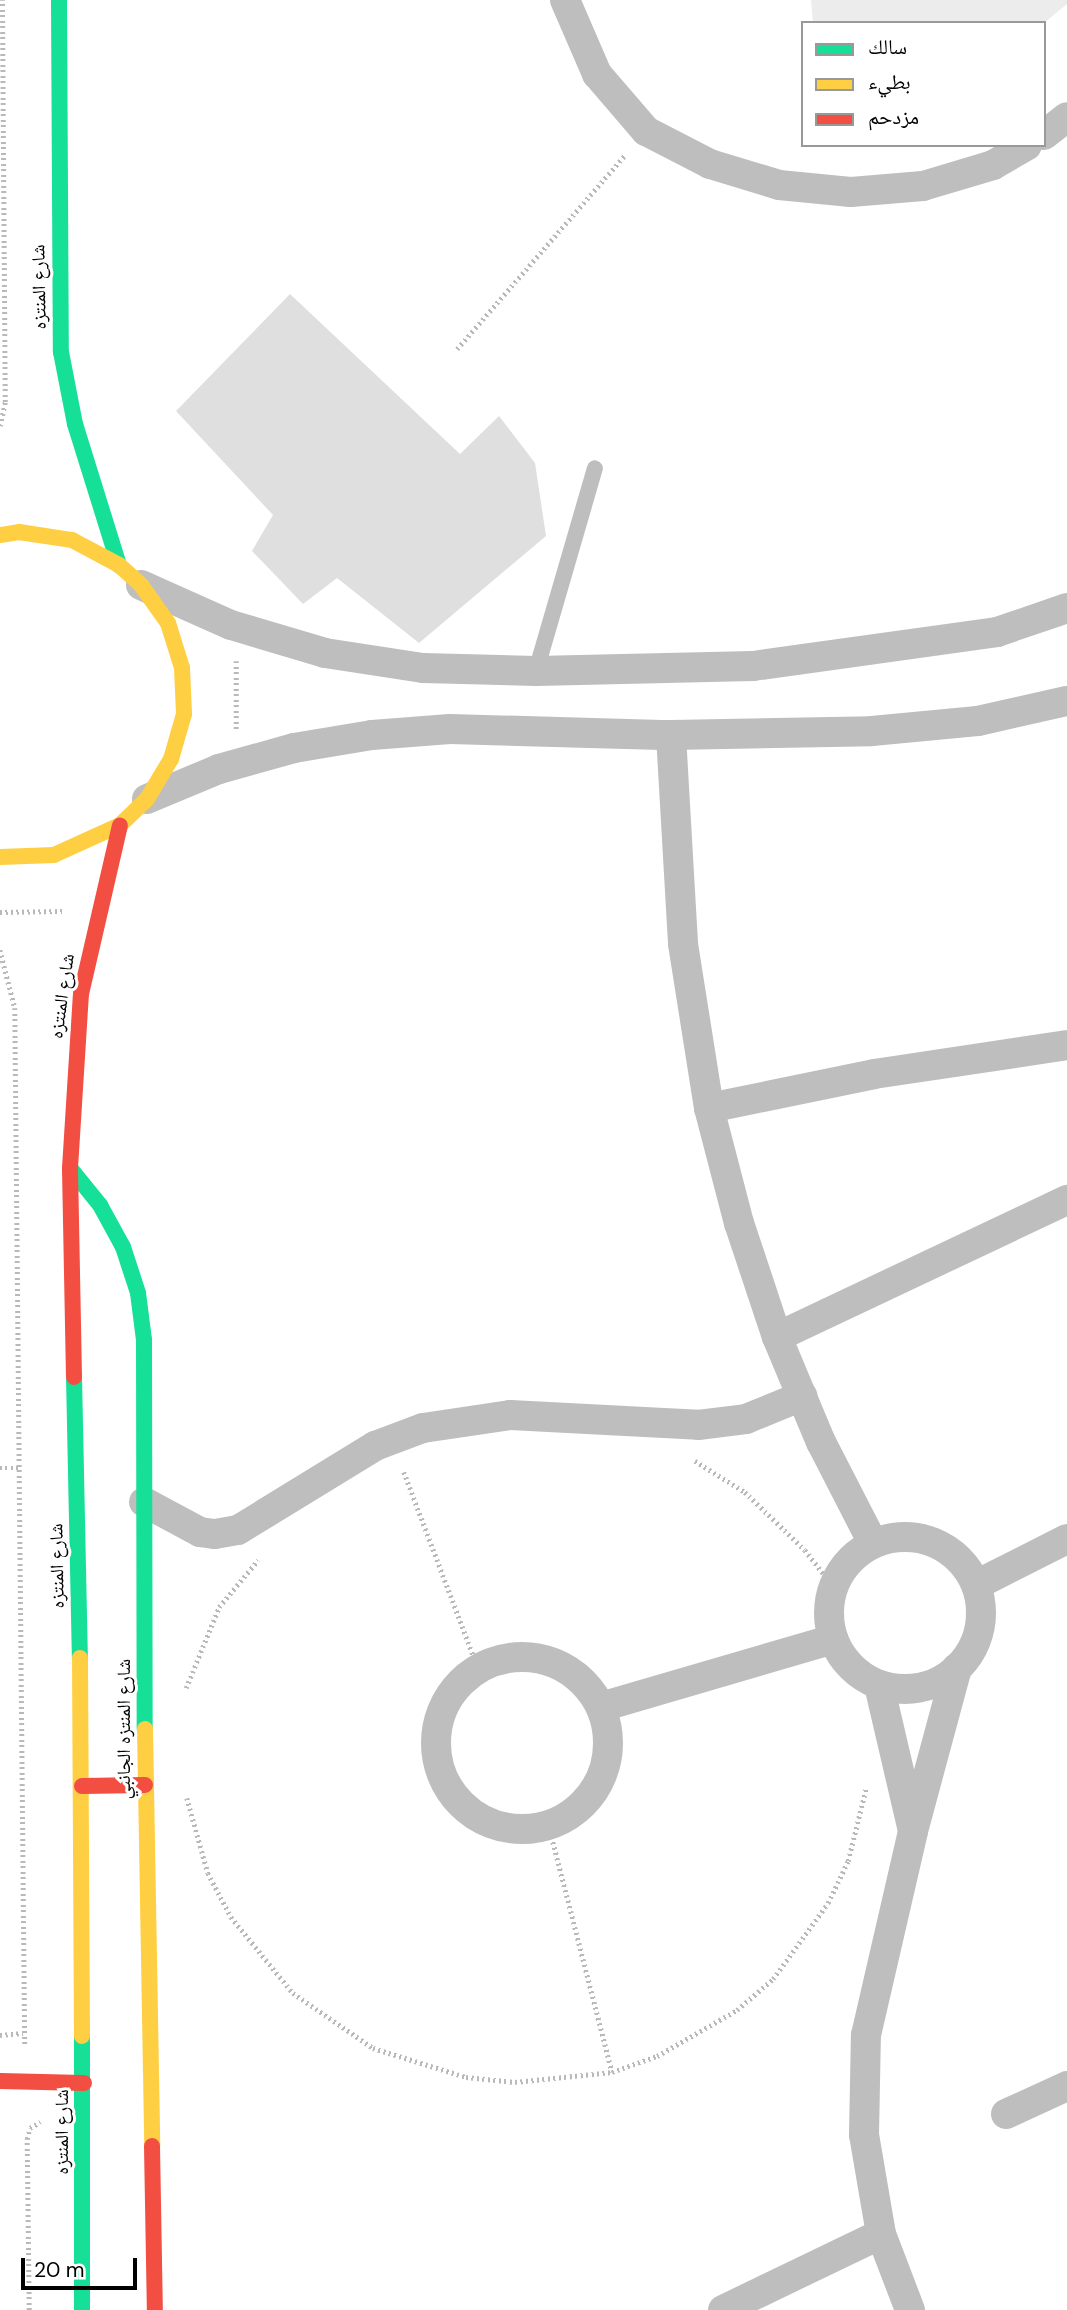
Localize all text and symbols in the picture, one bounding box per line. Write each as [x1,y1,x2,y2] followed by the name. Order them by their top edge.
[801,21,1046,147] legend
[868,33,907,61] text: سالك
[868,68,911,96] text: بطيء
[868,103,919,131] text: مزدحم
[27,244,51,330] street label: شارع المنتزه
[45,952,79,1040] street label: شارع المنتزه
[45,1523,69,1609] street label: شارع المنتزه
[113,1659,135,1799] street label: شارع المنتزه الجانبي
[51,2089,73,2175] street label: شارع المنتزه
[24,2244,140,2288] scale bar
[34,2256,85,2284] text: 20 m

